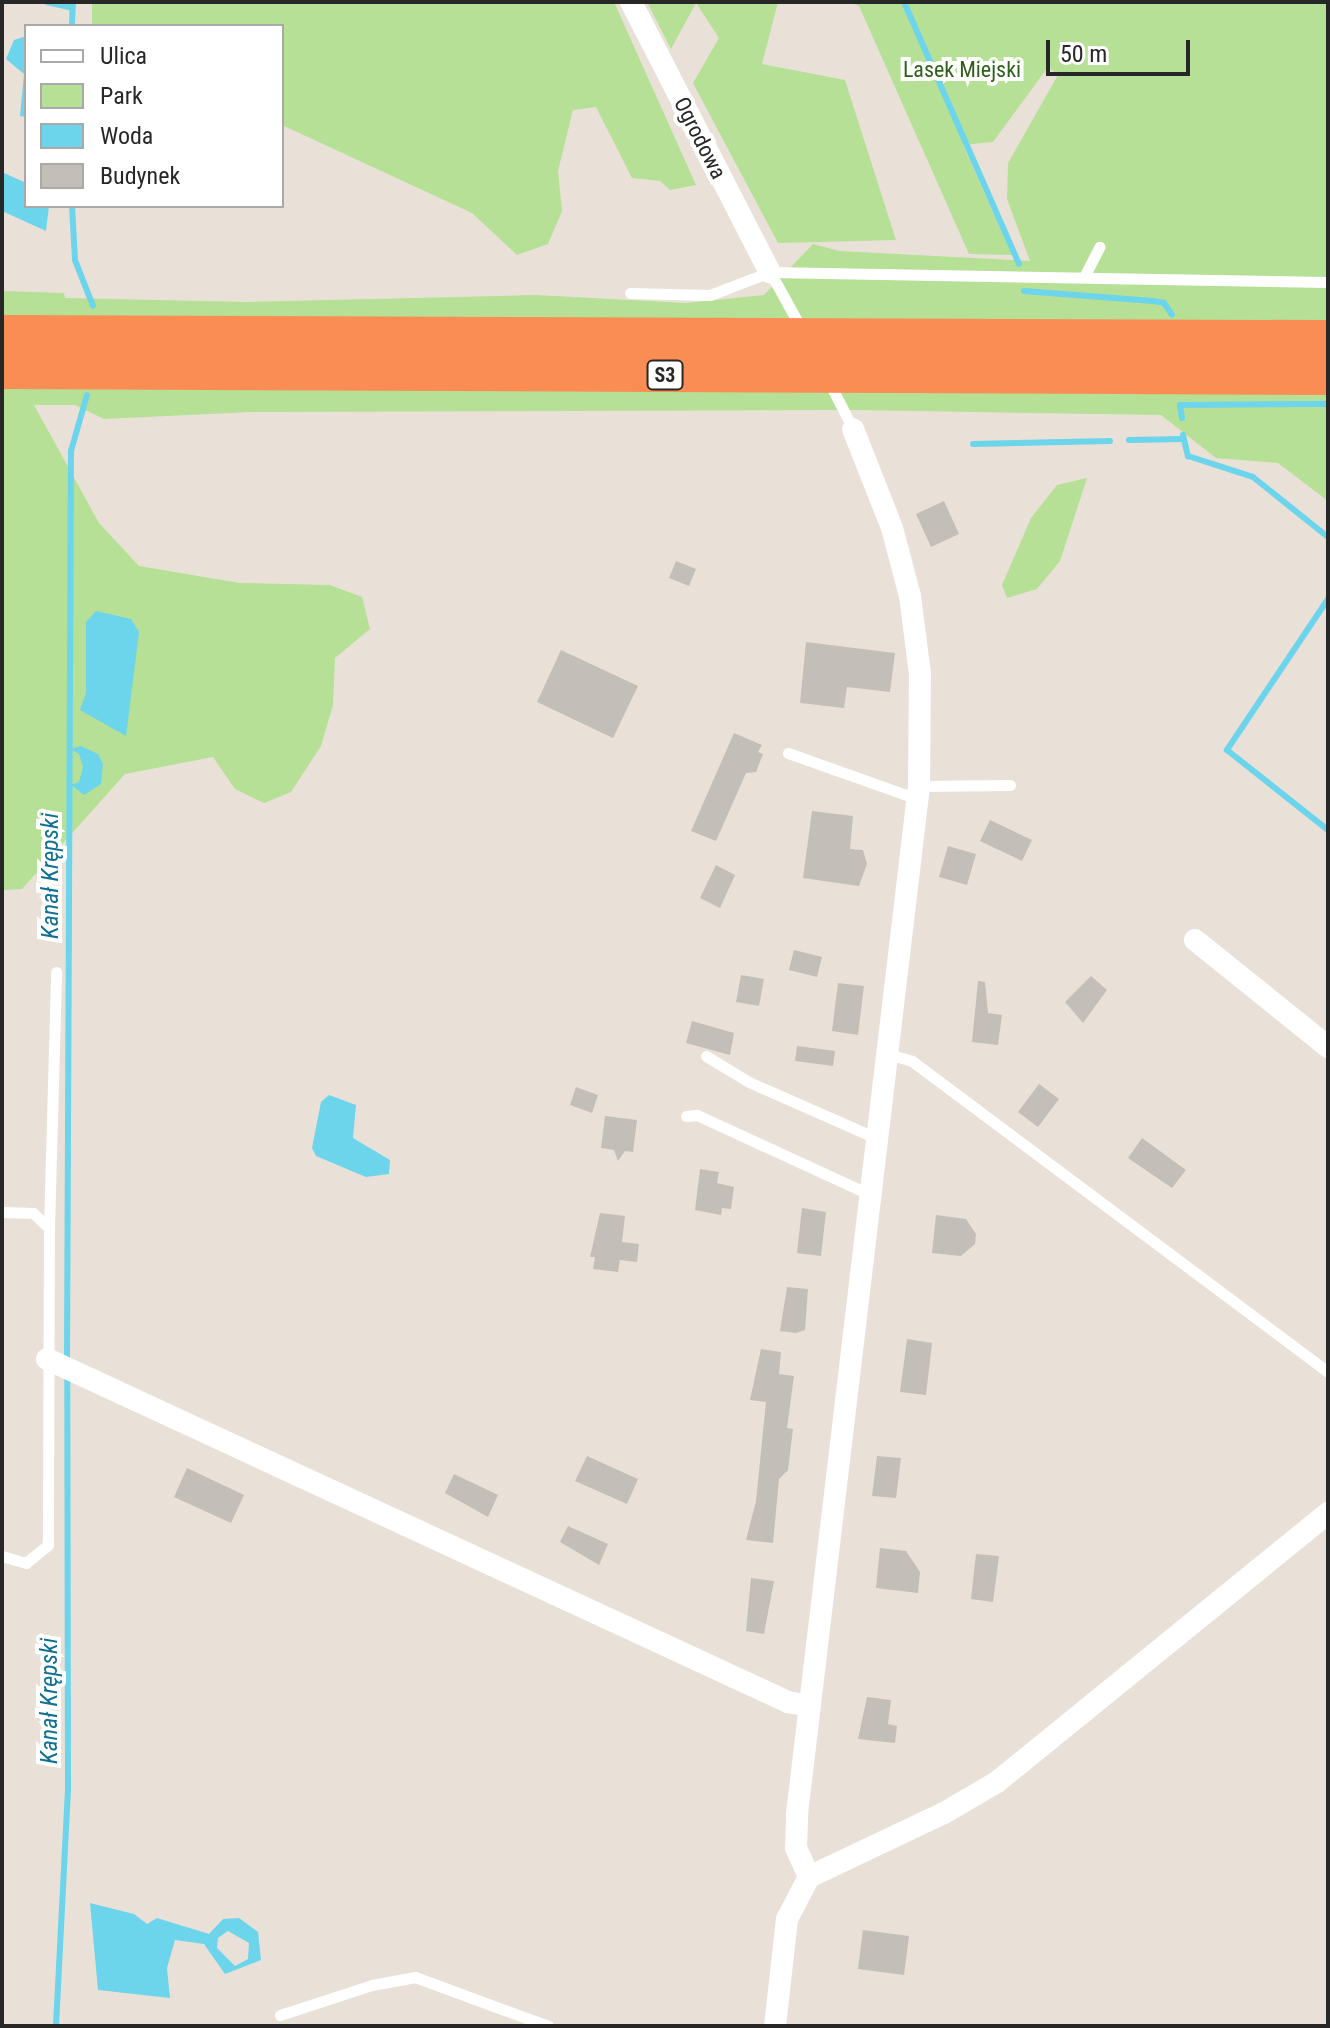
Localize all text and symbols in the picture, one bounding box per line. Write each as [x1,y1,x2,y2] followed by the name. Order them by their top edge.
[24,24,284,208] legend
[1050,24,1194,74] scale bar
[1060,40,1107,68] text: 50 m
[100,42,147,70] text: Ulica
[903,57,1021,83] park label: Lasek Miejski
[100,82,143,110] text: Park
[668,93,732,183] street label: Ogrodowa
[100,122,153,150] text: Woda
[100,162,180,190] text: Budynek
[645,359,685,391] road number: S3
[37,813,65,939] water label: Kanał Krępski
[36,1638,64,1764] water label: Kanał Krępski

